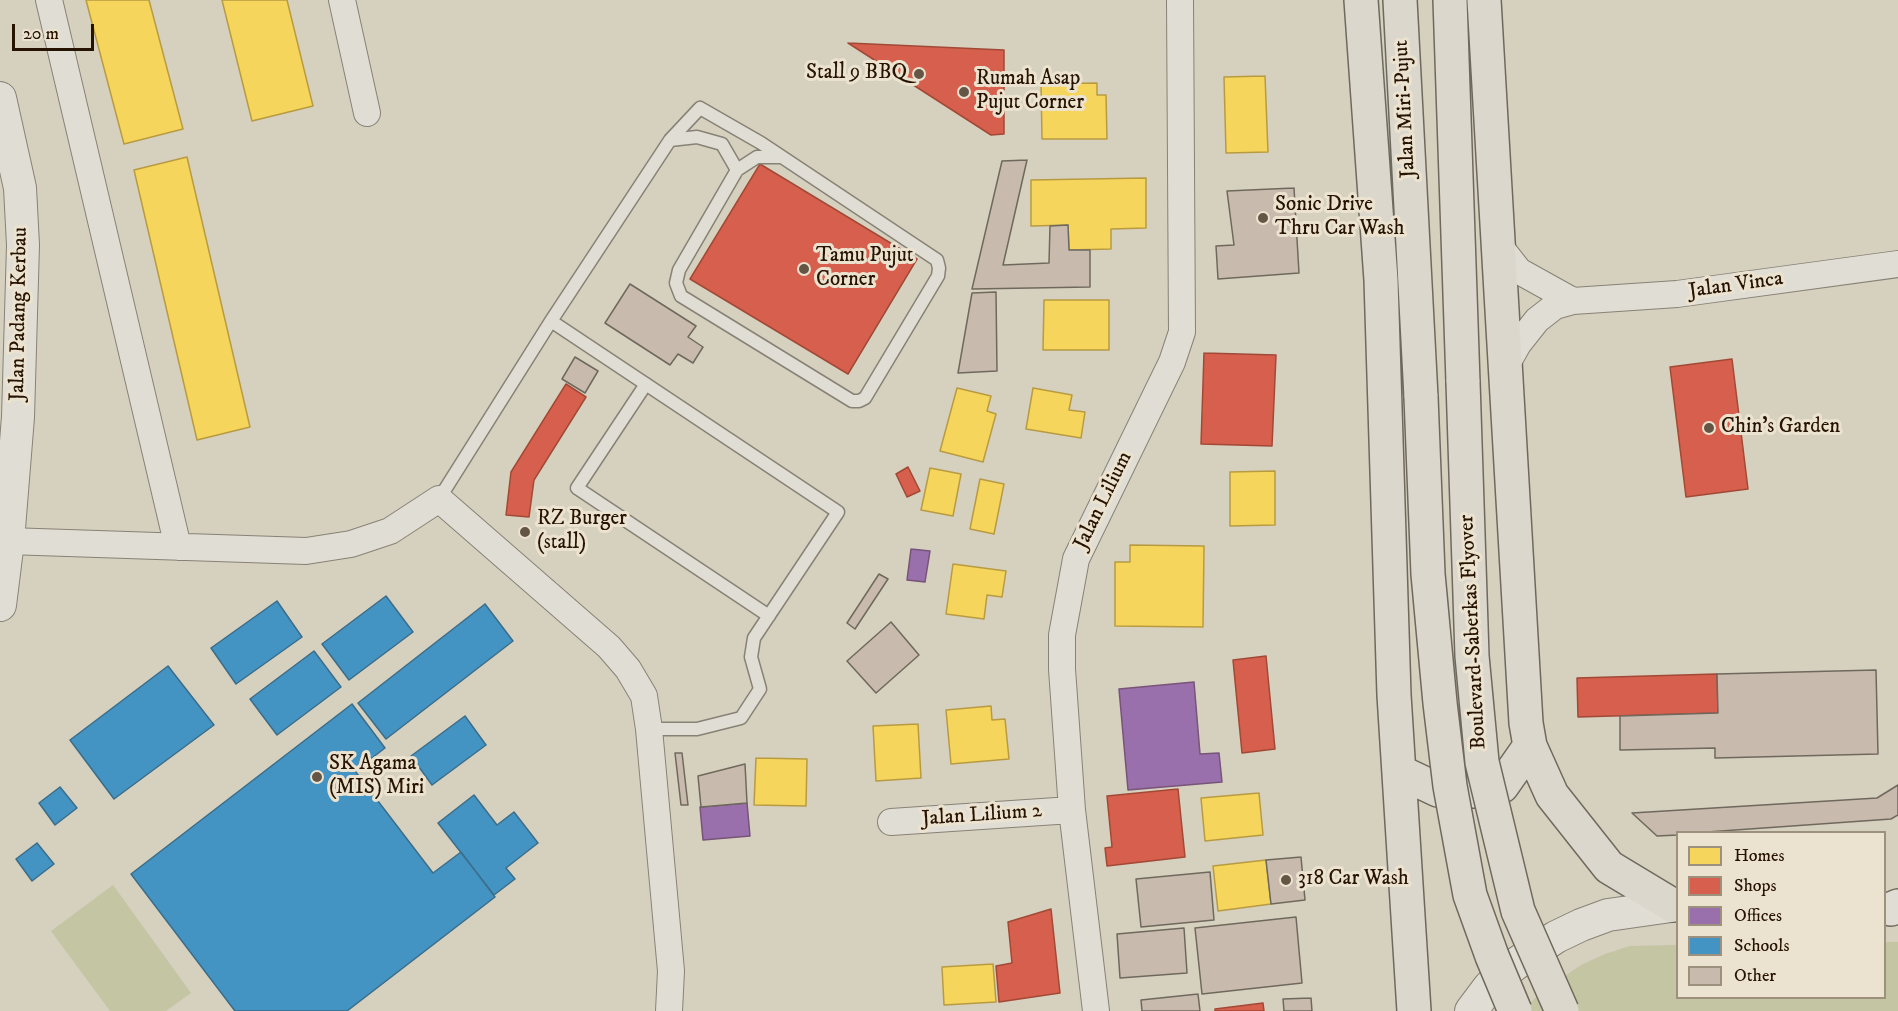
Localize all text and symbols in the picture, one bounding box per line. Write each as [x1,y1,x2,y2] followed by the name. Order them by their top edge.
[15,12,98,50] scale bar
[23,23,59,45] text: 20 m
[1390,39,1422,179] street label: Jalan Miri-Pujut
[806,61,907,87] place label: Stall 9 BBQ
[912,67,926,81] marker: Stall 9 BBQ
[976,67,1084,117] place label: Rumah Asap Pujut Corner
[957,85,971,99] marker: Rumah Asap Pujut Corner
[1275,193,1405,243] place label: Sonic Drive Thru Car Wash
[1256,211,1270,225] marker: Sonic Drive Thru Car Wash
[6,227,34,401] street label: Jalan Padang Kerbau
[816,244,914,294] place label: Tamu Pujut Corner
[797,262,811,276] marker: Tamu Pujut Corner
[1687,267,1785,305] street label: Jalan Vinca
[1721,415,1840,441] place label: Chin's Garden
[1702,421,1716,435] marker: Chin's Garden
[1070,448,1138,554] street label: Jalan Lilium
[537,507,627,557] place label: RZ Burger (stall)
[1455,514,1493,750] street label: Boulevard-Saberkas Flyover
[518,525,532,539] marker: RZ Burger (stall)
[329,752,424,802] place label: SK Agama (MIS) Miri
[310,770,324,784] marker: SK Agama (MIS) Miri
[921,799,1043,833] street label: Jalan Lilium 2
[1676,831,1886,999] legend
[1734,845,1785,867] text: Homes
[1298,867,1409,893] place label: 318 Car Wash
[1279,873,1293,887] marker: 318 Car Wash
[1734,875,1777,897] text: Shops
[1734,905,1782,927] text: Offices
[1734,935,1789,957] text: Schools
[1734,965,1776,987] text: Other

